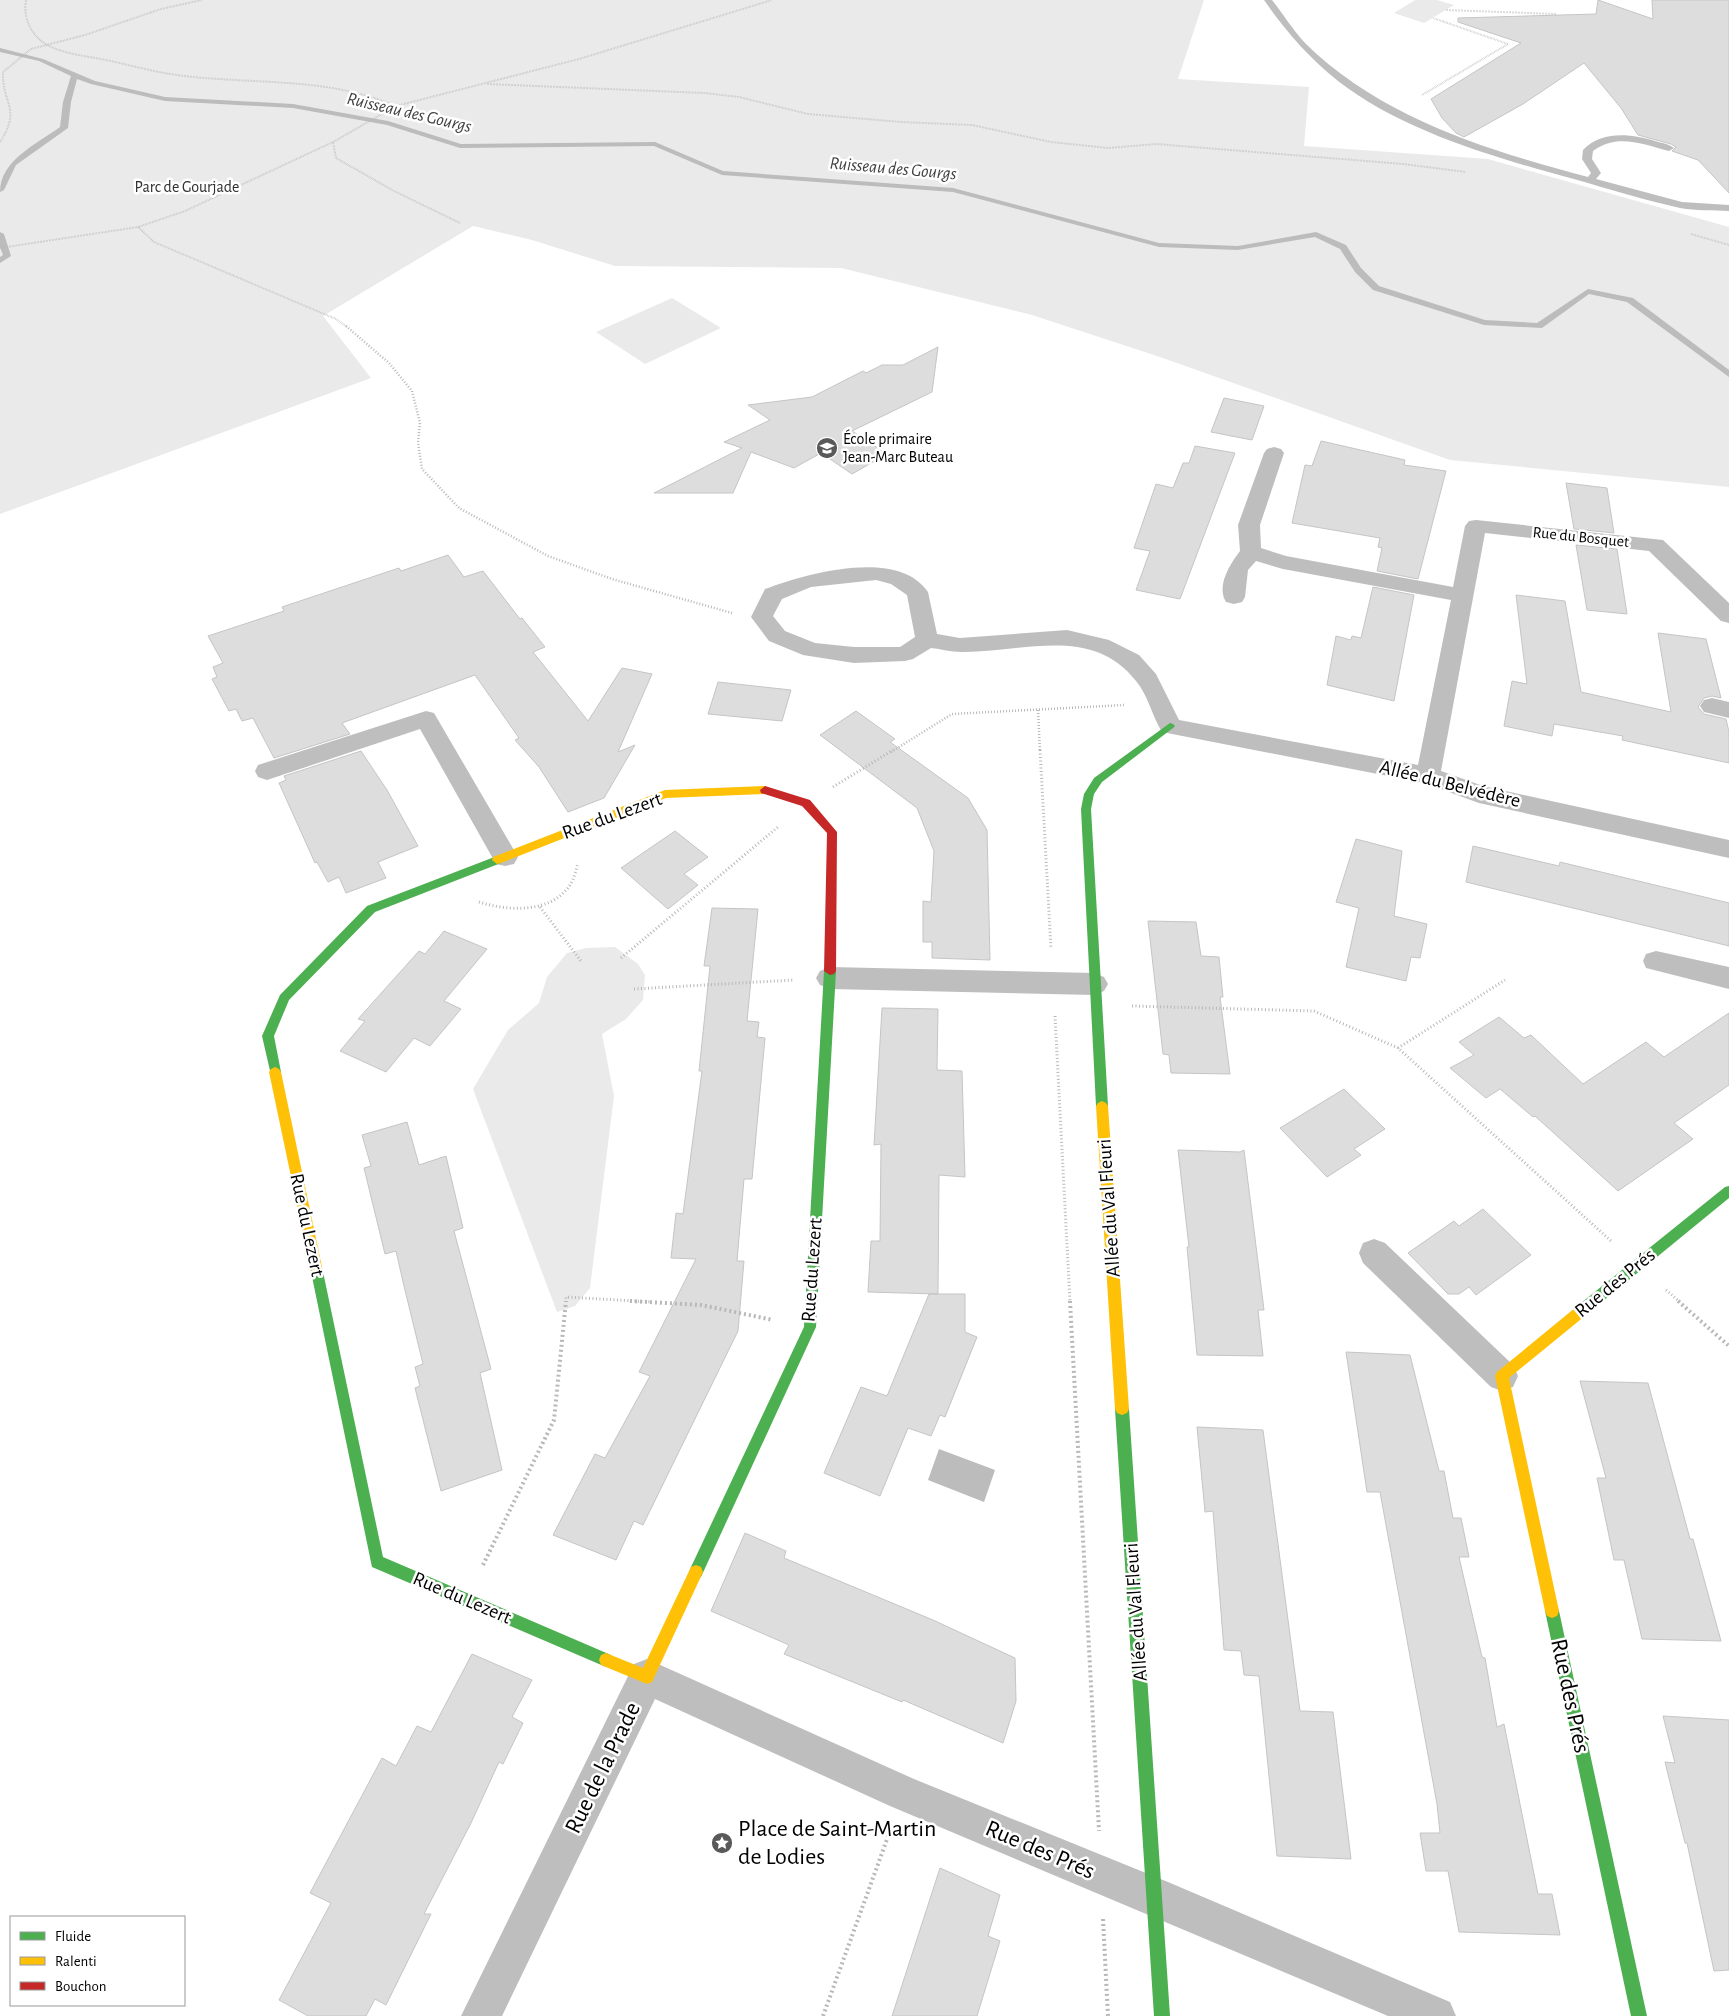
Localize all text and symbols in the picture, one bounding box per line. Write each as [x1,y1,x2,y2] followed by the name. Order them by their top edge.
[345,90,473,136] water label: Ruisseau des Gourgs
[829,154,957,184] water label: Ruisseau des Gourgs
[135,179,239,196] park label: Parc de Gourjade
[843,429,953,465] place label: École primaire Jean-Marc Buteau
[815,436,839,460] school or university icon: École primaire Jean-Marc Buteau
[1532,524,1630,550] street label: Rue du Bosquet
[1378,757,1522,811] street label: Allée du Belvédère
[559,789,665,843] street label: Rue du Lezert
[1094,1138,1124,1278] street label: Allée du Val Fleuri
[286,1172,328,1279] street label: Rue du Lezert
[798,1217,826,1323] street label: Rue du Lezert
[1571,1245,1659,1321] street label: Rue des Prés
[1121,1542,1151,1682] street label: Allée du Val Fleuri
[410,1568,515,1628] street label: Rue du Lezert
[1546,1637,1594,1755] street label: Rue des Prés
[561,1699,645,1837] street label: Rue de la Prade
[982,1816,1098,1884] street label: Rue des Prés
[738,1817,936,1869] place label: Place de Saint-Martin de Lodies
[710,1831,734,1855] place icon: Place de Saint-Martin de Lodies
[10,1916,185,2006] legend
[55,1929,91,1944] text: Fluide
[55,1954,97,1969] text: Ralenti
[55,1979,106,1994] text: Bouchon

